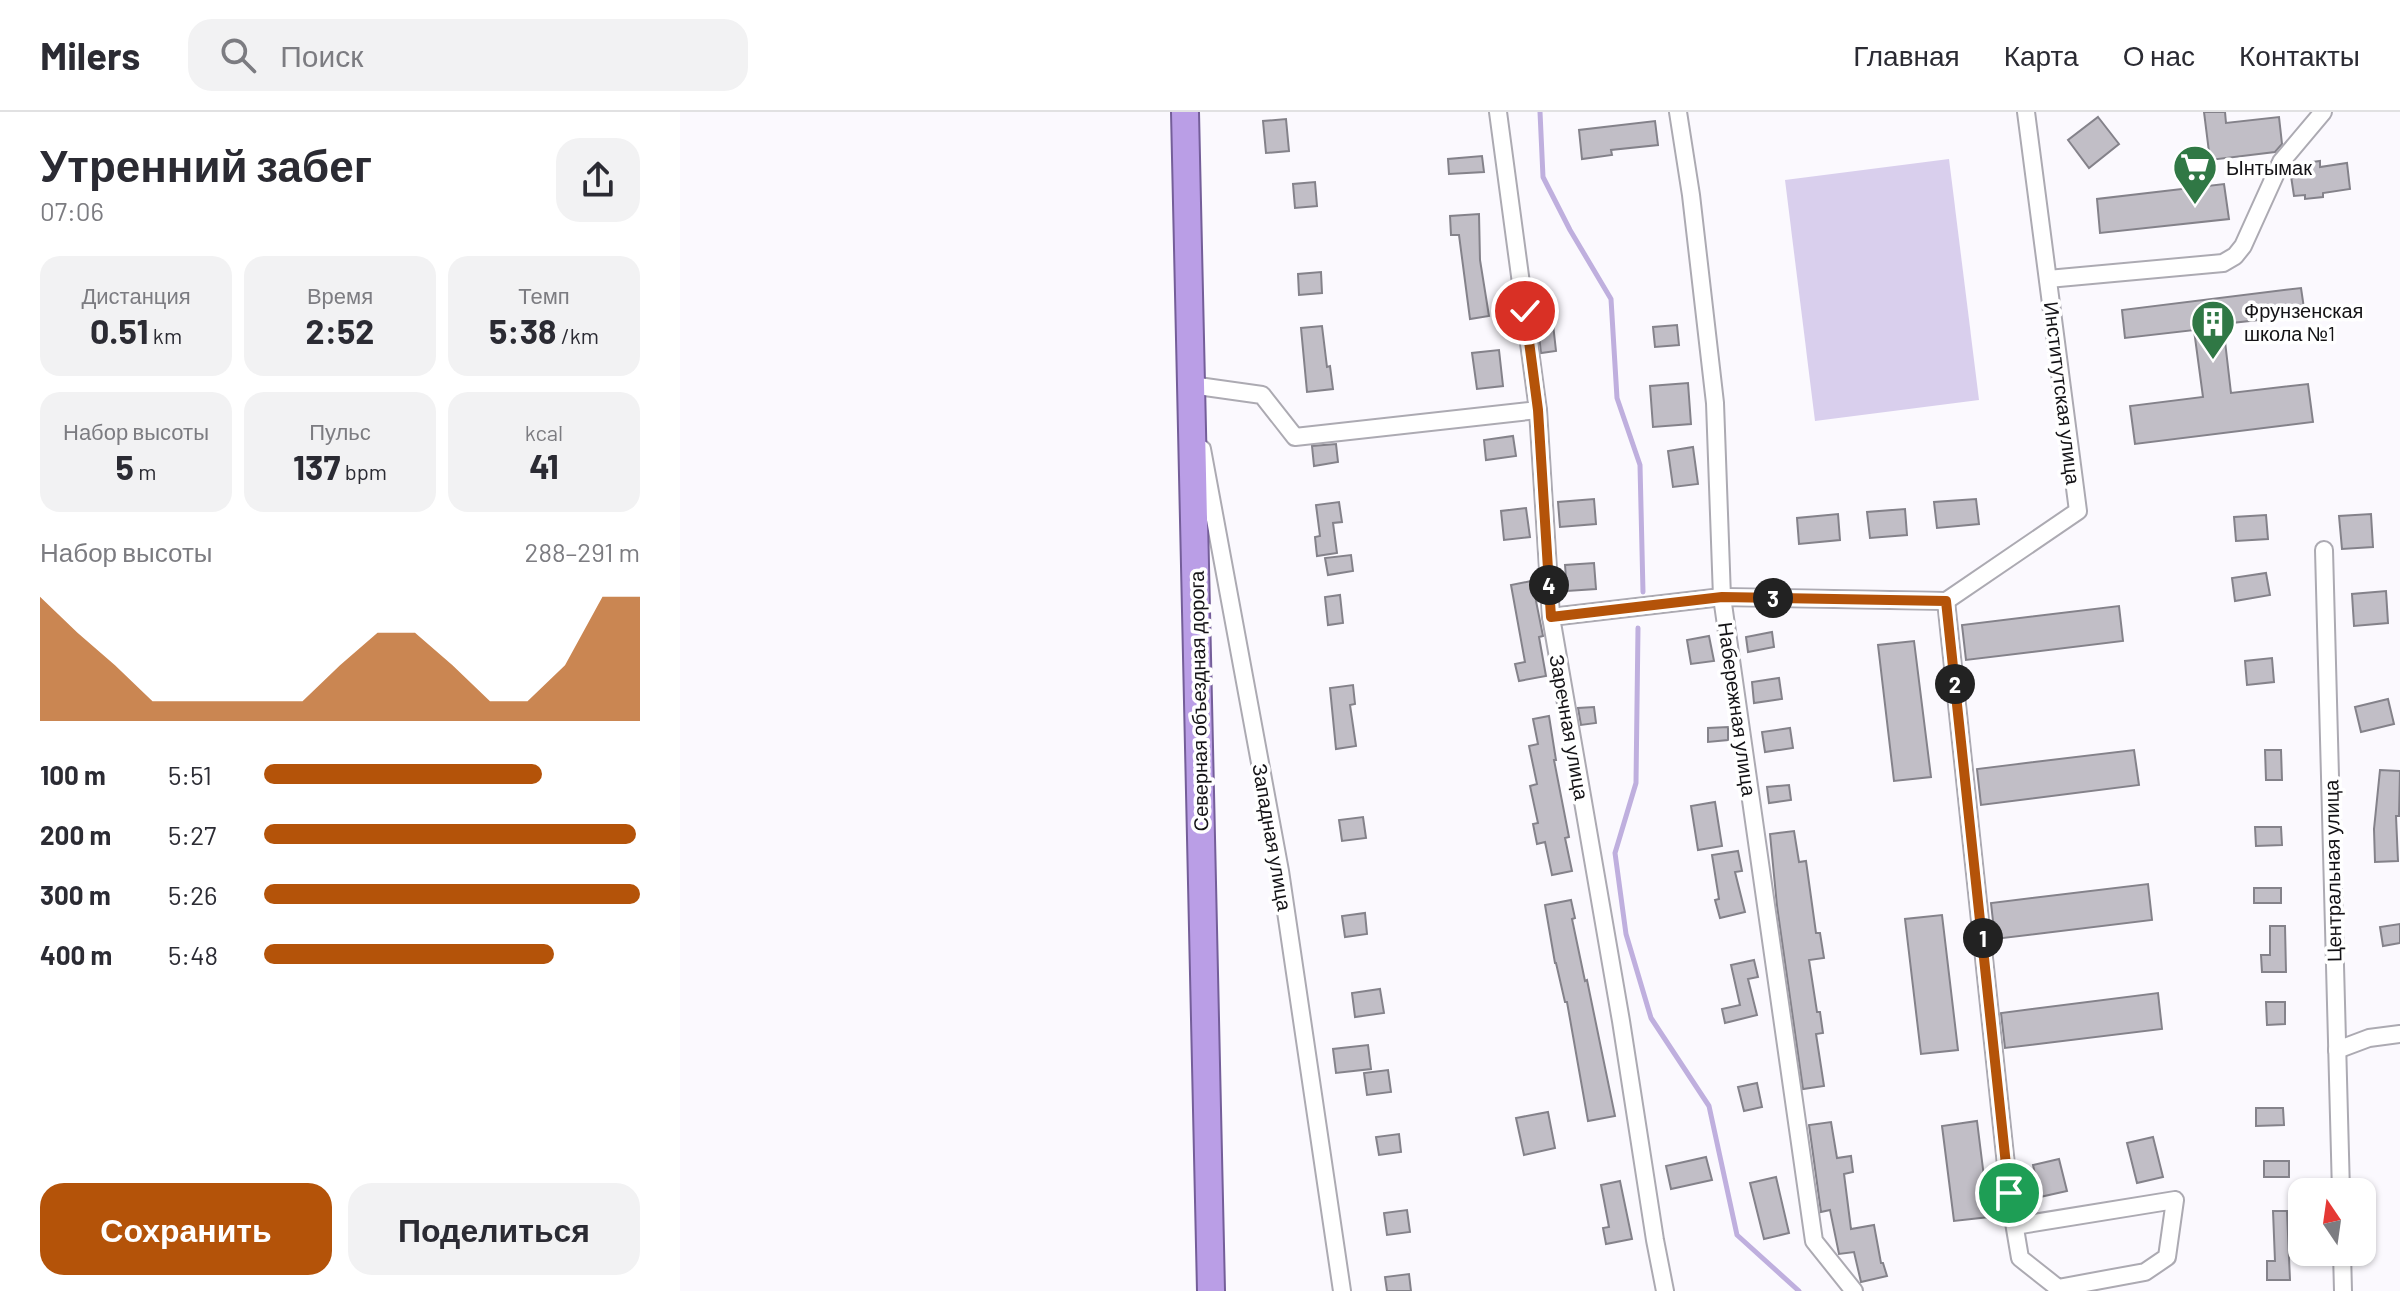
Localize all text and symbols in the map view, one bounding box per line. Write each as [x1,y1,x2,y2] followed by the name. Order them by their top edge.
[188,19,748,91] search box
[40,32,140,78] text: Milers
[216,33,260,77] icon: search
[280,37,363,73] text: Поиск
[1853,38,1960,72] text: Главная
[2004,38,2079,72] text: Карта
[2123,38,2195,72] text: О нас
[2239,38,2360,72] text: Контакты
[40,138,372,191] text: Утренний забег
[556,138,640,222] button: share
[2171,143,2219,206] supermarket icon: Ынтымак
[2226,155,2312,179] place label: Ынтымак
[40,195,104,226] text: 07:06
[1491,277,1559,345] pin
[81,282,191,308] text: Дистанция
[307,282,373,308] text: Время
[518,282,570,308] text: Темп
[1503,289,1547,333] icon: check
[2189,298,2237,361] building icon: Фрунзенская школа №1
[2244,298,2363,345] place label: Фрунзенская школа №1
[2040,300,2086,487] street label: Институтская улица
[90,310,148,351] text: 0.51
[306,310,374,351] text: 2:52
[489,310,557,351] text: 5:38
[148,322,182,348] text: km
[557,322,599,348] text: /km
[63,418,209,444] text: Набор высоты
[309,418,371,444] text: Пульс
[525,419,563,445] text: kcal
[529,445,559,486] text: 41
[116,446,134,487] text: 5
[293,446,340,487] text: 137
[134,458,156,484] text: m
[340,458,387,484] text: bpm
[40,536,213,567] text: Набор высоты
[525,536,640,567] text: 288–291 m
[1529,565,1569,605] pin: 4
[1184,570,1212,832] street label: Северная объездная дорога
[1542,572,1556,598] text: 4
[1753,578,1793,618] pin: 3
[1767,585,1779,611] text: 3
[1714,621,1762,798] street label: Набережная улица
[1545,652,1595,802] street label: Заречная улица
[1935,664,1975,704] pin: 2
[1949,671,1961,697] text: 2
[40,759,106,790] text: 100 m
[168,759,212,790] text: 5:51
[1248,762,1298,913] street label: Западная улица
[2318,779,2346,962] street label: Центральная улица
[40,819,111,850] text: 200 m
[168,819,216,850] text: 5:27
[40,879,111,910] text: 300 m
[168,879,218,910] text: 5:26
[1963,918,2003,958] pin: 1
[1979,925,1987,951] text: 1
[40,939,112,970] text: 400 m
[168,939,218,970] text: 5:48
[1975,1159,2043,1227] pin
[1987,1171,2031,1215] icon: arrive
[2288,1178,2376,1266] north arrow
[2288,1178,2376,1266] map controls
[40,1183,332,1275] button: Сохранить
[348,1183,640,1275] button: Поделиться

